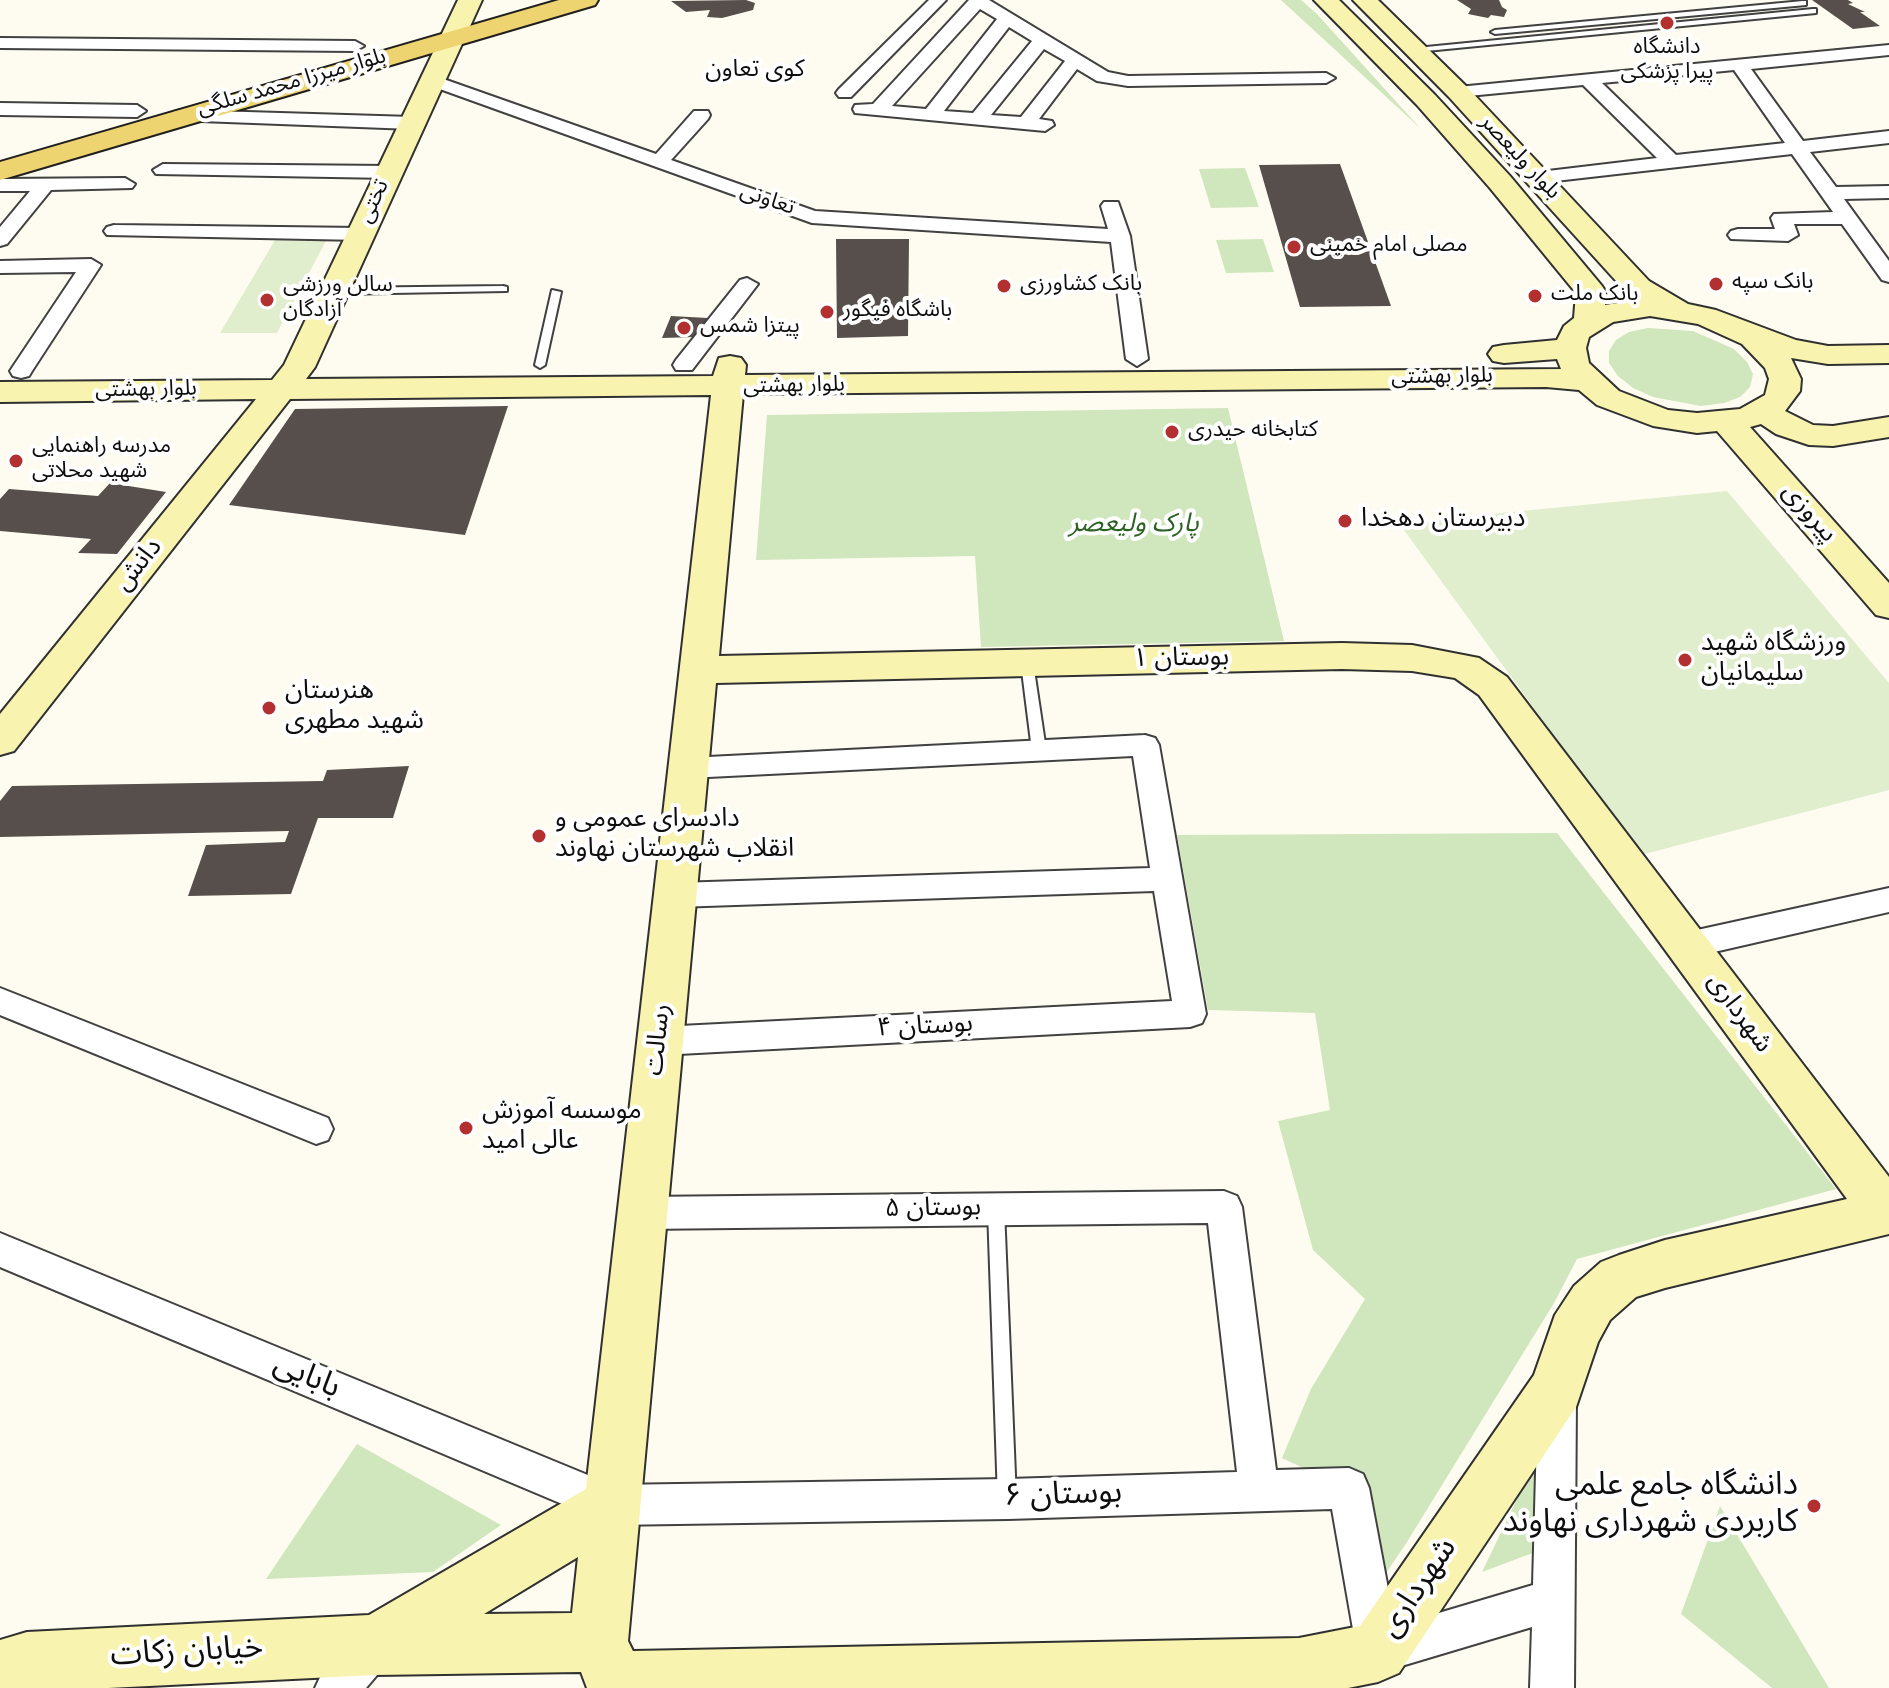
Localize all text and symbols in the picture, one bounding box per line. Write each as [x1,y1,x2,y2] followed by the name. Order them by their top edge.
[1658,14,1676,32] marker: دانشگاه پیرا پزشکی
[1621,36,1713,88] place label: دانشگاه پیرا پزشکی
[195,44,389,124] street label: بلوار میرزا محمد سلگی
[705,57,805,85] district label: کوی تعاون
[1473,110,1565,206] street label: بلوار ولیعصر
[354,176,396,228] street label: تختی
[736,179,798,223] street label: تعاونی
[1310,234,1468,260] place label: مصلی امام خمینی
[1285,238,1303,256] marker: مصلی امام خمینی
[1732,271,1813,297] place label: بانک سپه
[1020,273,1142,299] place label: بانک کشاورزی
[283,274,393,326] place label: سالن ورزشی آزادگان
[1707,275,1725,293] marker: بانک سپه
[995,277,1013,295] marker: بانک کشاورزی
[1551,283,1638,309] place label: بانک ملت
[1526,287,1544,305] marker: بانک ملت
[258,291,276,309] marker: سالن ورزشی آزادگان
[843,299,952,325] place label: باشگاه فیگور
[818,303,836,321] marker: باشگاه فیگور
[700,315,800,341] place label: پیتزا شمس
[675,319,693,337] marker: پیتزا شمس
[1391,364,1493,392] street label: بلوار بهشتی
[743,373,845,401] street label: بلوار بهشتی
[95,377,197,405] street label: بلوار بهشتی
[1188,419,1318,445] place label: کتابخانه حیدری
[1163,423,1181,441] marker: کتابخانه حیدری
[32,435,171,486] place label: مدرسه راهنمایی شهید محلاتی
[7,452,25,470] marker: مدرسه راهنمایی شهید محلاتی
[1774,478,1842,550] street label: پیروزی
[1361,505,1525,537] place label: دبیرستان دهخدا
[1069,510,1199,542] park label: پارک ولیعصر
[1336,512,1354,530] marker: دبیرستان دهخدا
[109,533,171,599] street label: دانش
[1701,629,1846,690] place label: ورزشگاه شهید سلیمانیان
[1133,644,1229,676] street label: بوستان ۱
[1676,651,1694,669] marker: ورزشگاه شهید سلیمانیان
[285,677,424,738] place label: هنرستان شهید مطهری
[260,699,278,717] marker: هنرستان شهید مطهری
[555,805,794,866] place label: دادسرای عمومی و انقلاب شهرستان نهاوند
[530,827,548,845] marker: دادسرای عمومی و انقلاب شهرستان نهاوند
[1699,968,1777,1060] street label: شهرداری
[641,1003,679,1077] street label: رسالت
[876,1010,974,1046] street label: بوستان ۴
[482,1097,642,1158] place label: موسسه آموزش عالی امید
[457,1119,475,1137] marker: موسسه آموزش عالی امید
[885,1194,981,1226] street label: بوستان ۵
[267,1347,345,1409] street label: بابایی
[1503,1469,1798,1544] place label: دانشگاه جامع علمی کاربردی شهرداری نهاوند
[1003,1476,1123,1518] street label: بوستان ۶
[1805,1497,1823,1515] marker: دانشگاه جامع علمی کاربردی شهرداری نهاوند
[1373,1532,1467,1646] street label: شهرداری
[110,1631,264,1677] street label: خیابان زکات

